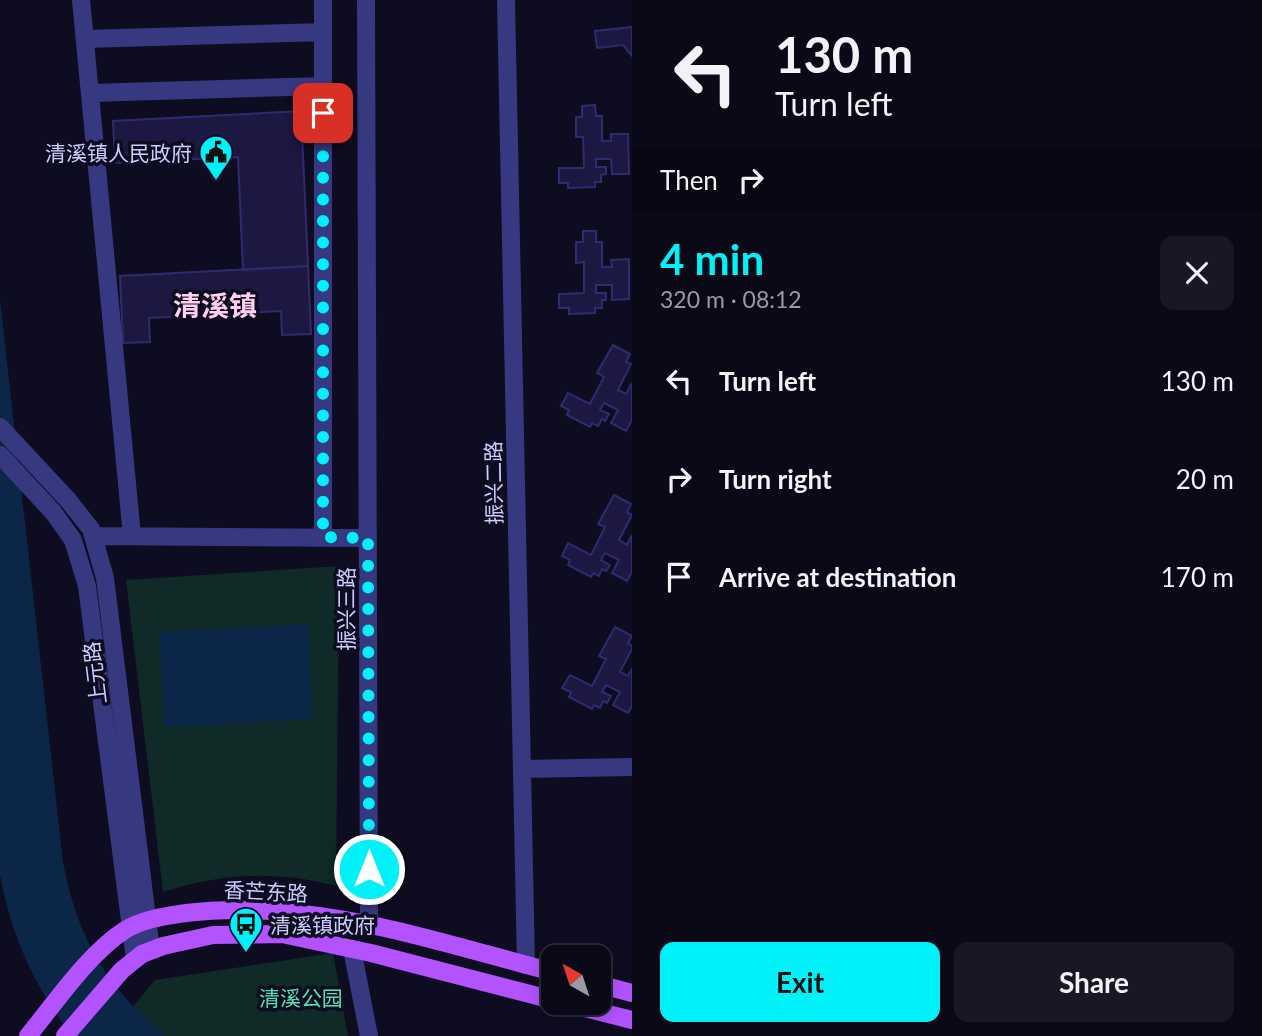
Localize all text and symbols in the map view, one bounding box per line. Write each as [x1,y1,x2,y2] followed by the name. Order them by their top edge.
[775,25,913,83] text: 130 m
[660,28,751,119] icon: left
[293,83,353,143] pin
[775,84,892,123] text: Turn left
[304,94,342,132] icon: arrive
[197,133,235,182] public building icon: 清溪镇人民政府
[45,140,192,165] place label: 清溪镇人民政府
[732,161,770,199] icon: right
[660,164,718,196] text: Then
[660,234,764,284] text: 4 min
[1160,236,1234,310] button: close
[660,285,802,313] text: 320 m · 08:12
[173,288,257,322] district label: 清溪镇
[660,362,698,400] icon: left
[719,365,816,397] text: Turn left
[1161,365,1234,397] text: 130 m
[480,441,506,525] street label: 振兴二路
[660,460,698,498] icon: right
[719,463,832,495] text: Turn right
[1176,463,1234,495] text: 20 m
[660,558,698,596] icon: arrive
[719,561,956,593] text: Arrive at destination
[1161,561,1234,593] text: 170 m
[333,567,358,651] street label: 振兴三路
[78,640,110,706] street label: 上元路
[332,832,406,906] position arrow
[223,876,309,906] street label: 香芒东路
[227,905,265,954] bus stop icon: 清溪镇政府
[270,912,375,937] place label: 清溪镇政府
[660,942,940,1022] button: Exit
[954,942,1234,1022] button: Share
[541,945,611,1015] north arrow
[541,945,611,1015] map controls
[259,985,343,1010] park label: 清溪公园

